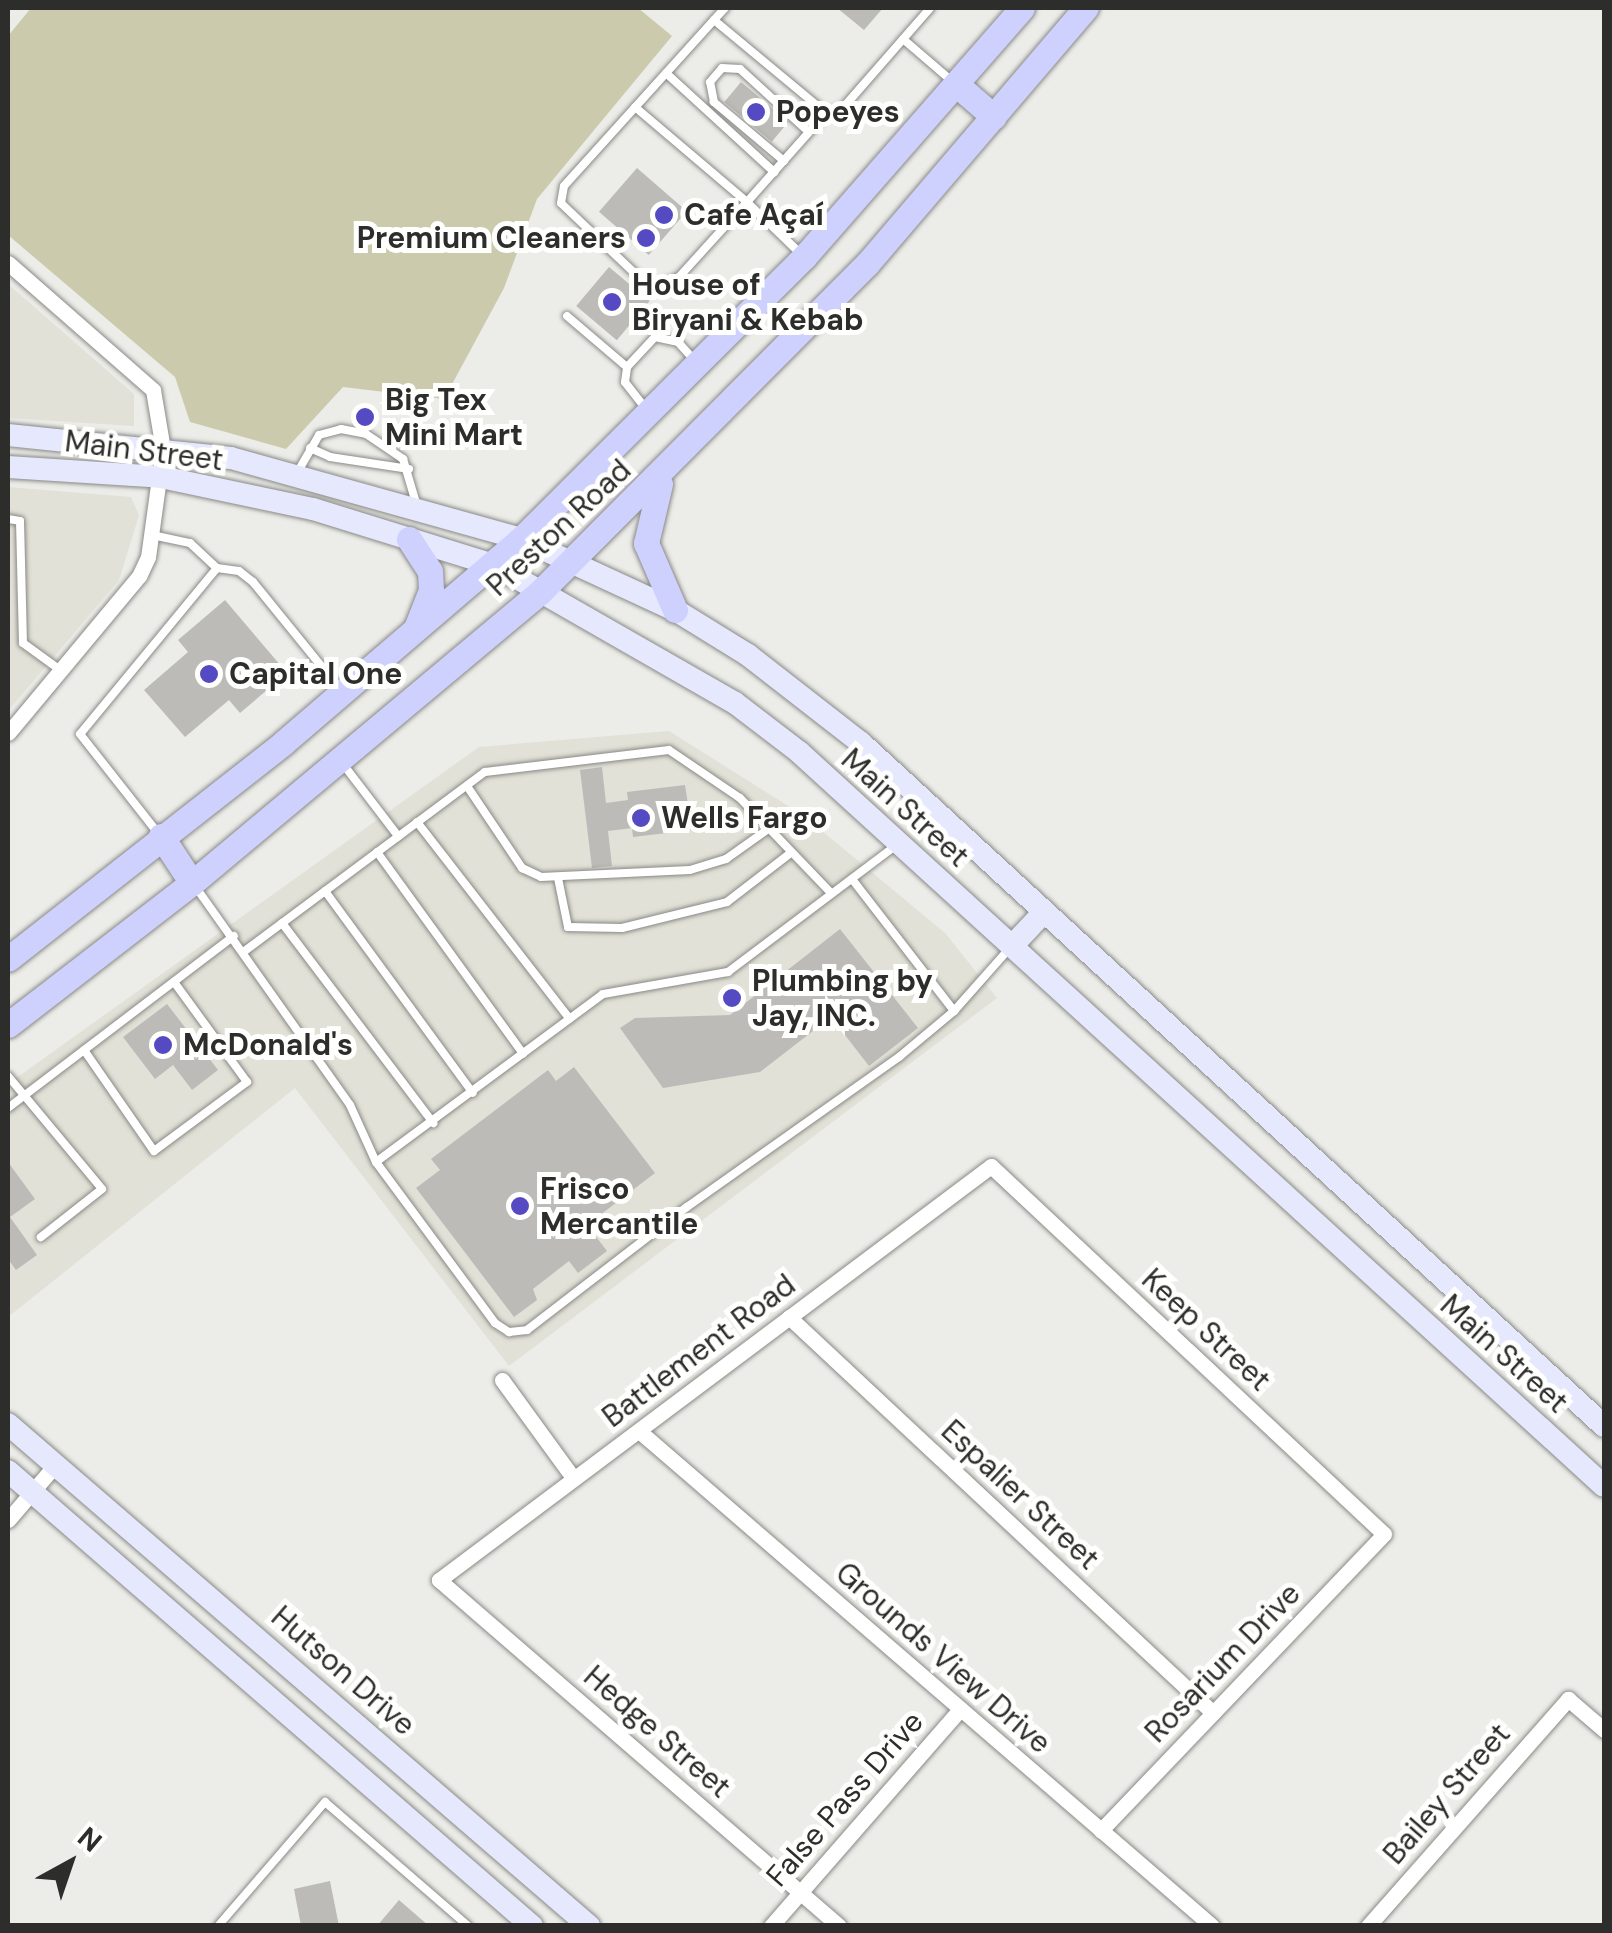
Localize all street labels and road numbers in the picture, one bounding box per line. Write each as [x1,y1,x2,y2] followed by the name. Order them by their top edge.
[63,423,225,479] street label: Main Street
[480,452,638,604] street label: Preston Road
[834,741,976,875] street label: Main Street
[1134,1261,1278,1399] street label: Keep Street
[596,1267,802,1435] street label: Battlement Road
[1433,1287,1575,1421] street label: Main Street
[934,1413,1106,1577] street label: Espalier Street
[828,1555,1058,1761] street label: Grounds View Drive
[1138,1576,1308,1750] street label: Rosarium Drive
[264,1599,422,1743] street label: Hutson Drive
[576,1659,738,1805] street label: Hedge Street
[759,1704,931,1894] street label: False Pass Drive
[1376,1716,1518,1872] street label: Bailey Street

